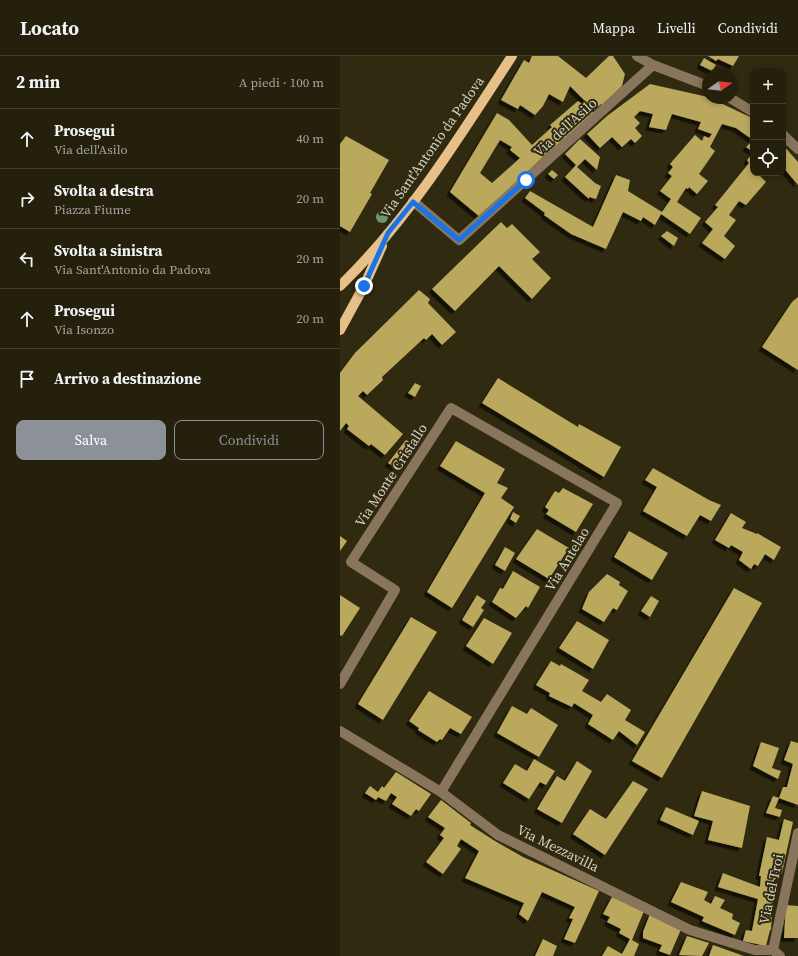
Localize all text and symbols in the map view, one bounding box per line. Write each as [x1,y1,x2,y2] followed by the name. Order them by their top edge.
[20,15,79,41] text: Locato
[593,18,635,38] text: Mappa
[657,18,696,38] text: Livelli
[718,18,778,38] text: Condividi
[702,68,738,104] north arrow
[750,68,786,176] map controls
[750,68,786,104] button: +
[16,70,60,94] text: 2 min
[375,71,489,222] street label: Via Sant'Antonio da Padova
[239,74,324,91] text: A piedi · 100 m
[529,93,601,161] street label: Via dell'Asilo
[750,104,786,140] button: −
[54,120,115,141] text: Prosegui
[16,128,38,150] icon: ahead
[296,130,324,147] text: 40 m
[750,140,786,176] button: locate
[54,141,128,158] text: Via dell'Asilo
[517,171,535,189] route start
[54,180,154,201] text: Svolta a destra
[16,188,38,210] icon: right
[296,190,324,207] text: 20 m
[54,201,131,218] text: Piazza Fiume
[54,240,163,261] text: Svolta a sinistra
[16,248,38,270] icon: left
[296,250,324,267] text: 20 m
[54,261,211,278] text: Via Sant'Antonio da Padova
[355,277,373,295] route end
[54,300,115,321] text: Prosegui
[16,308,38,330] icon: ahead
[296,310,324,327] text: 20 m
[54,321,114,338] text: Via Isonzo
[16,368,38,390] icon: arrive
[54,368,201,389] text: Arrivo a destinazione
[350,419,432,531] street label: Via Monte Cristallo
[16,420,166,460] button: Salva
[174,420,324,460] button: Condividi
[540,523,594,595] street label: Via Antelao
[514,819,603,877] street label: Via Mezzavilla
[754,852,788,926] street label: Via del Troi

